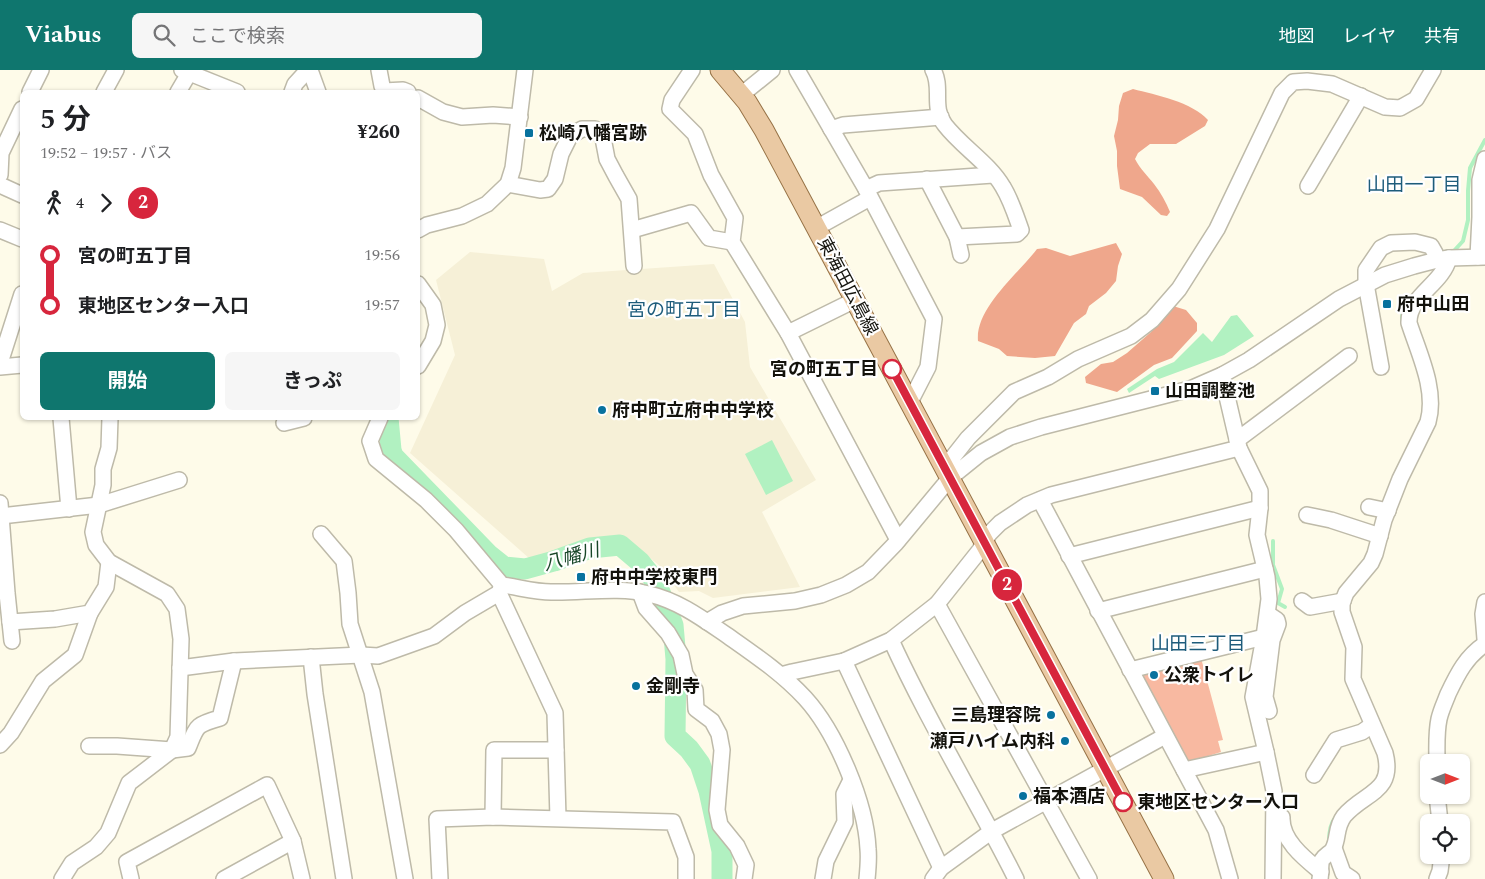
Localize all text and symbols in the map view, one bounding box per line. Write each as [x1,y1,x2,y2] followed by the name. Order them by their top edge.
[132,13,482,58] search box
[25,17,102,53] text: Viabus
[150,21,178,49] icon: search
[190,22,285,51] text: ここで検索
[1279,23,1315,50] text: 地図
[1343,23,1396,50] text: レイヤ
[1424,23,1460,50] text: 共有
[40,98,91,141] text: 5 分
[357,118,400,147] text: ¥260
[539,120,647,147] place label: 松崎八幡宮跡
[523,127,535,139] marker: 松崎八幡宮跡
[40,141,172,165] text: 19:52 – 19:57 · バス
[1366,171,1462,200] district label: 山田一丁目
[40,189,68,217] icon: walk
[92,189,120,217] icon: forward
[138,189,148,216] text: 2
[76,191,84,215] text: 4
[810,232,885,340] street label: 東海田広島線
[78,242,192,271] text: 宮の町五丁目
[364,243,400,267] text: 19:56
[1397,291,1469,318] place label: 府中山田
[78,292,249,321] text: 東地区センター入口
[364,293,400,317] text: 19:57
[627,296,741,325] district label: 宮の町五丁目
[1381,298,1393,310] marker: 府中山田
[40,352,215,410] button: 開始
[225,352,400,410] button: きっぷ
[770,356,878,383] place label: 宮の町五丁目
[882,359,902,379] marker: 宮の町五丁目
[1165,378,1255,405] place label: 山田調整池
[1149,385,1161,397] marker: 山田調整池
[612,397,774,424] place label: 府中町立府中中学校
[596,404,608,416] marker: 府中町立府中中学校
[540,536,605,579] water label: 八幡川
[591,564,717,591] place label: 府中中学校東門
[991,569,1023,601] line badge: 2
[575,571,587,583] marker: 府中中学校東門
[1002,571,1012,598] text: 2
[1150,630,1246,659] district label: 山田三丁目
[1164,662,1254,689] place label: 公衆トイレ
[1148,669,1160,681] marker: 公衆トイレ
[646,673,700,700] place label: 金剛寺
[630,680,642,692] marker: 金剛寺
[951,702,1041,729] place label: 三島理容院
[1045,709,1057,721] marker: 三島理容院
[930,728,1055,755] place label: 瀬戸ハイム内科
[1059,735,1071,747] marker: 瀬戸ハイム内科
[1420,754,1470,804] north arrow
[1420,754,1470,864] map controls
[1033,783,1105,810] place label: 福本酒店
[1137,789,1299,816] place label: 東地区センター入口
[1017,790,1029,802] marker: 福本酒店
[1113,792,1133,812] marker: 東地区センター入口
[1420,814,1470,864] button: locate

